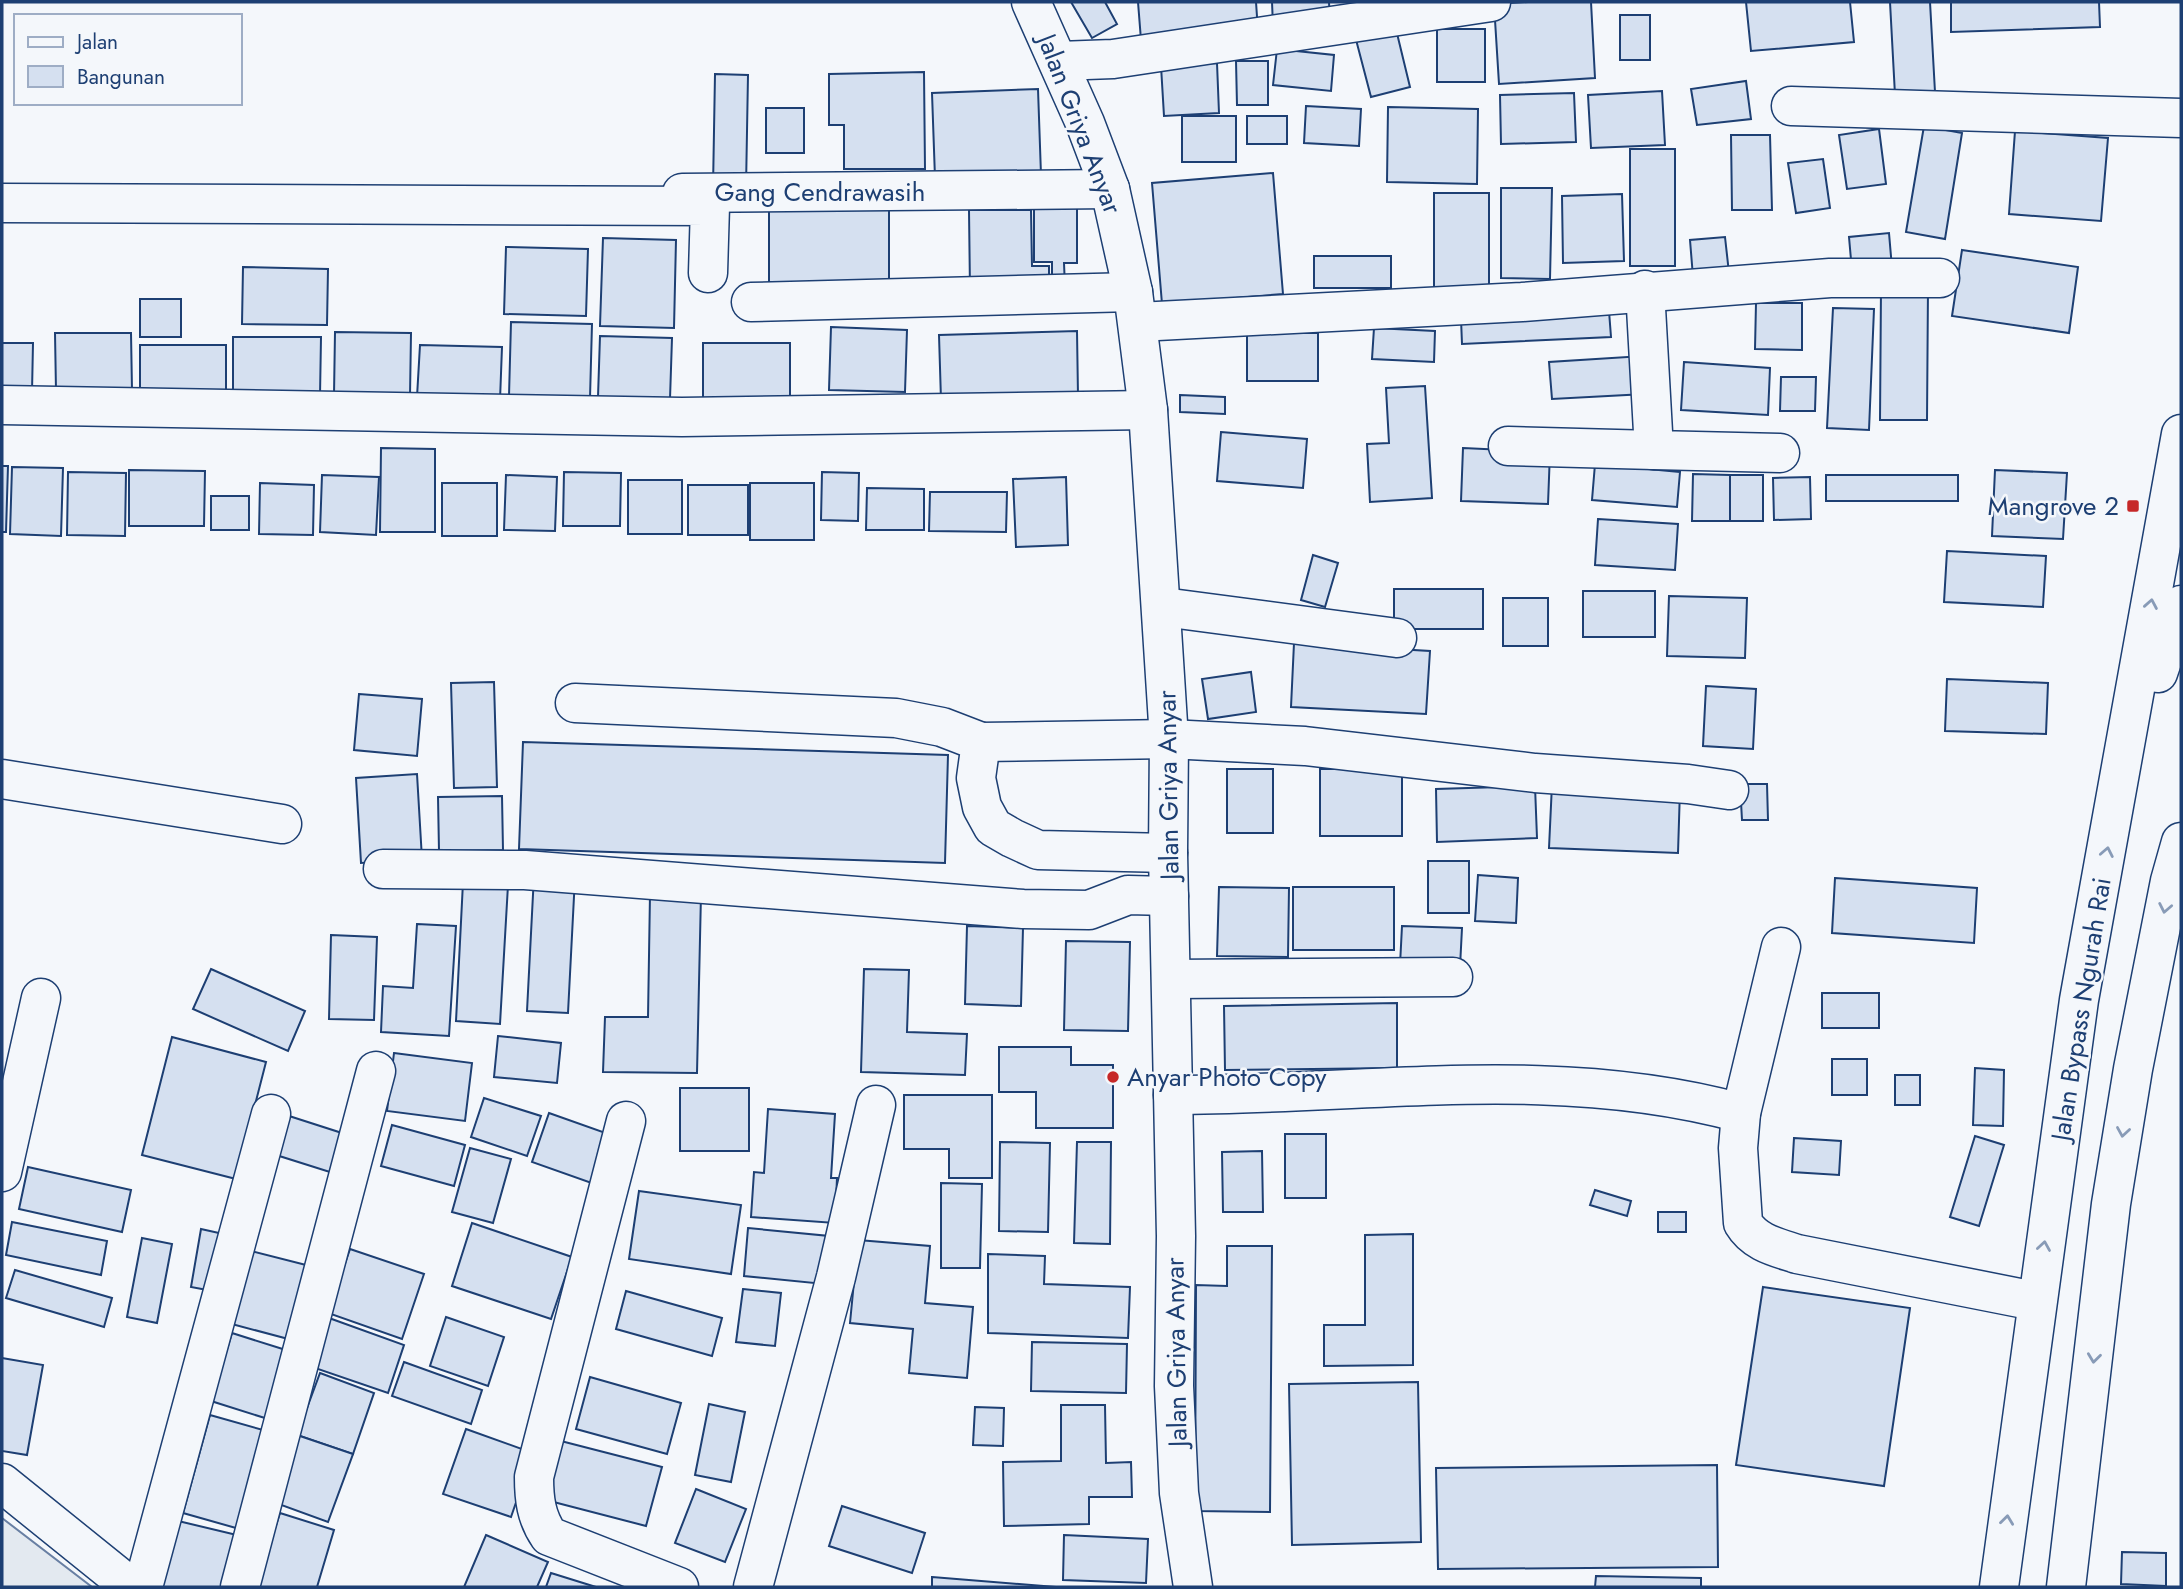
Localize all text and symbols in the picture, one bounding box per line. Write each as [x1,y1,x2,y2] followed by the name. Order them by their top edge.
[14,14,242,105] legend
[1027,26,1132,219] street label: Jalan Griya Anyar
[74,27,118,57] text: Jalan
[77,62,165,92] text: Bangunan
[715,173,925,211] street label: Gang Cendrawasih
[1988,487,2119,525] place label: Mangrove 2
[2125,498,2141,514] marker: Mangrove 2
[2143,598,2158,609] one-way arrow
[1147,690,1189,883] street label: Jalan Griya Anyar
[2099,846,2114,858] one-way arrow
[2041,875,2121,1146] street label: Jalan Bypass Ngurah Rai
[2158,902,2173,914] one-way arrow
[1127,1058,1327,1096] place label: Anyar Photo Copy
[1105,1069,1121,1085] marker: Anyar Photo Copy
[2116,1126,2131,1138] one-way arrow
[2036,1240,2051,1251] one-way arrow
[1155,1257,1197,1450] street label: Jalan Griya Anyar
[2087,1352,2102,1364] one-way arrow
[2000,1514,2015,1525] one-way arrow

